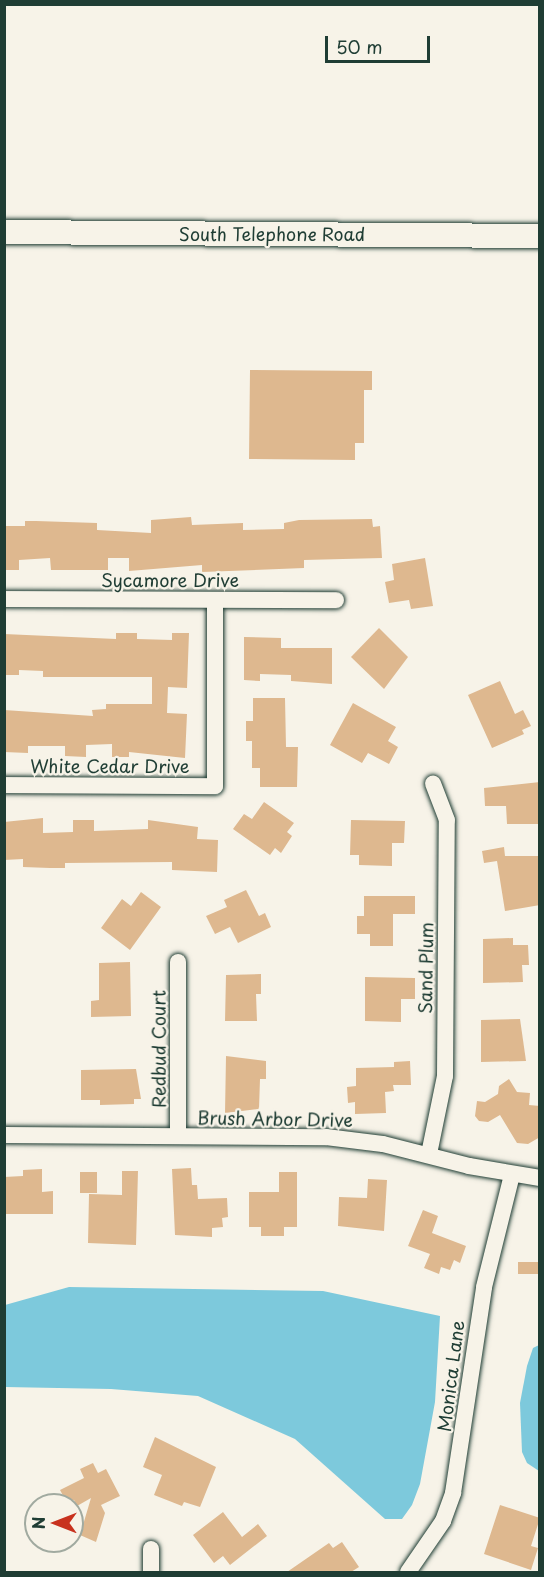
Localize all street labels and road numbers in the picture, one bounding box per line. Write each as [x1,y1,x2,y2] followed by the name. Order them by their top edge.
[178,223,366,245] street label: South Telephone Road
[101,569,239,591] street label: Sycamore Drive
[30,755,190,777] street label: White Cedar Drive
[414,921,438,1015] street label: Sand Plum
[148,990,170,1108] street label: Redbud Court
[196,1107,354,1131] street label: Brush Arbor Drive
[433,1319,469,1433] street label: Monica Lane

